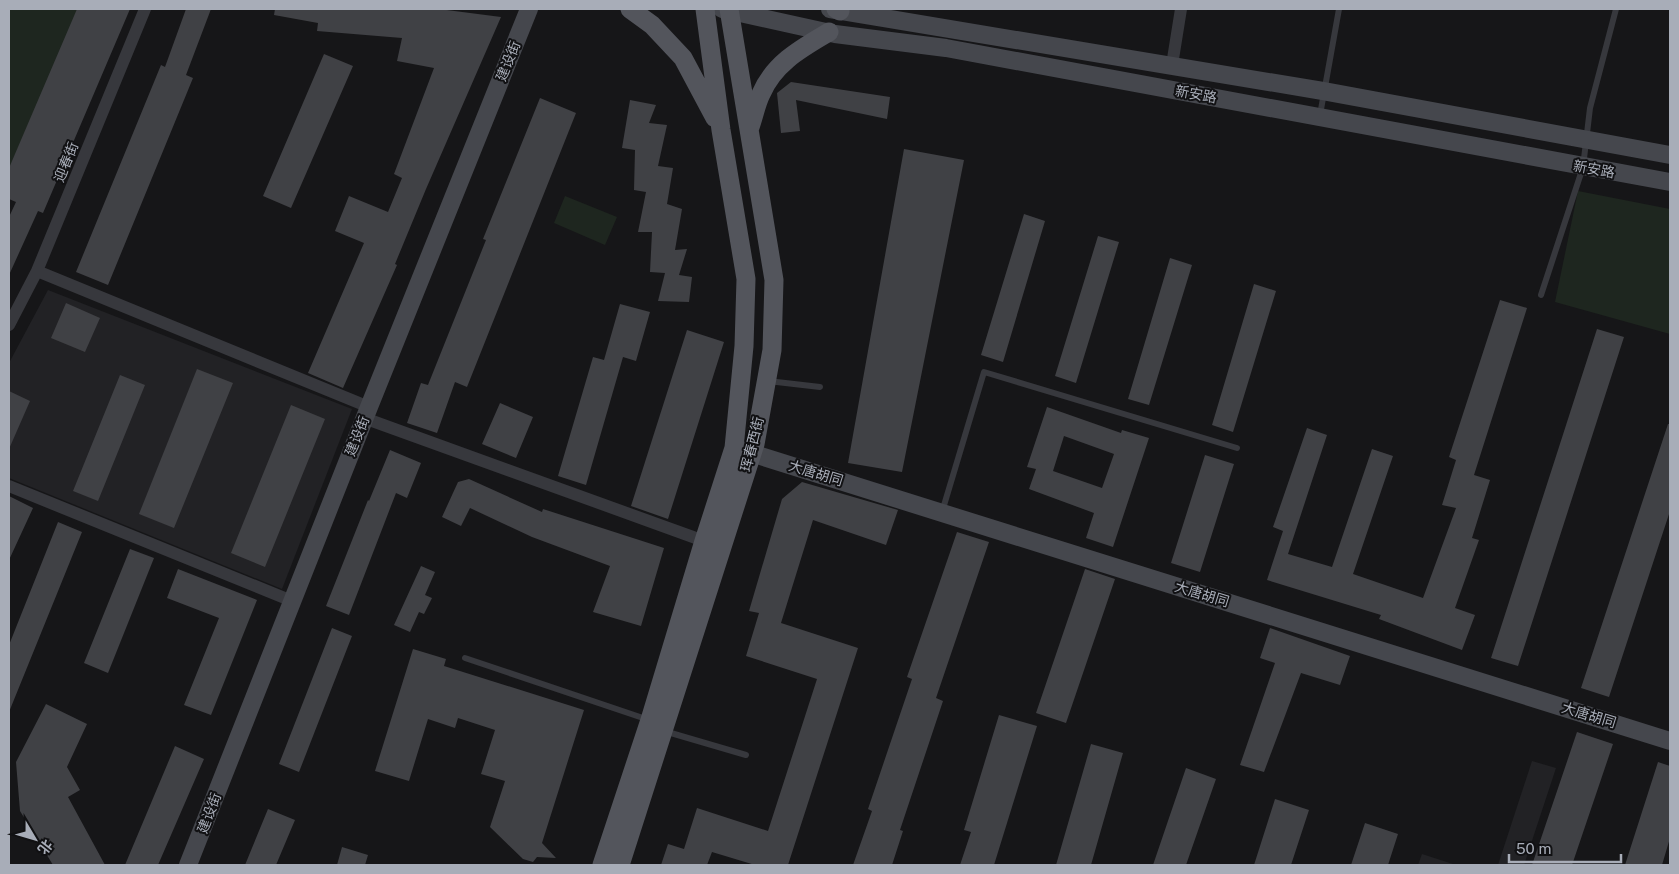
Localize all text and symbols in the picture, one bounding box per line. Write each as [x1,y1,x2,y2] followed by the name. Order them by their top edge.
[493,39,523,83] street label: 建设街
[1174,82,1218,106] street label: 新安路
[51,140,81,184] street label: 迎春街
[1572,157,1616,181] street label: 新安路
[342,414,372,458] street label: 建设街
[737,415,767,473] street label: 珲春西街
[787,457,845,489] street label: 大唐胡同
[1173,578,1231,610] street label: 大唐胡同
[1560,699,1618,731] street label: 大唐胡同
[194,791,224,835] street label: 建设街
[10,814,60,864] north arrow
[1509,832,1622,864] scale bar
[35,837,56,857] text: 北
[1516,840,1551,857] text: 50 m

